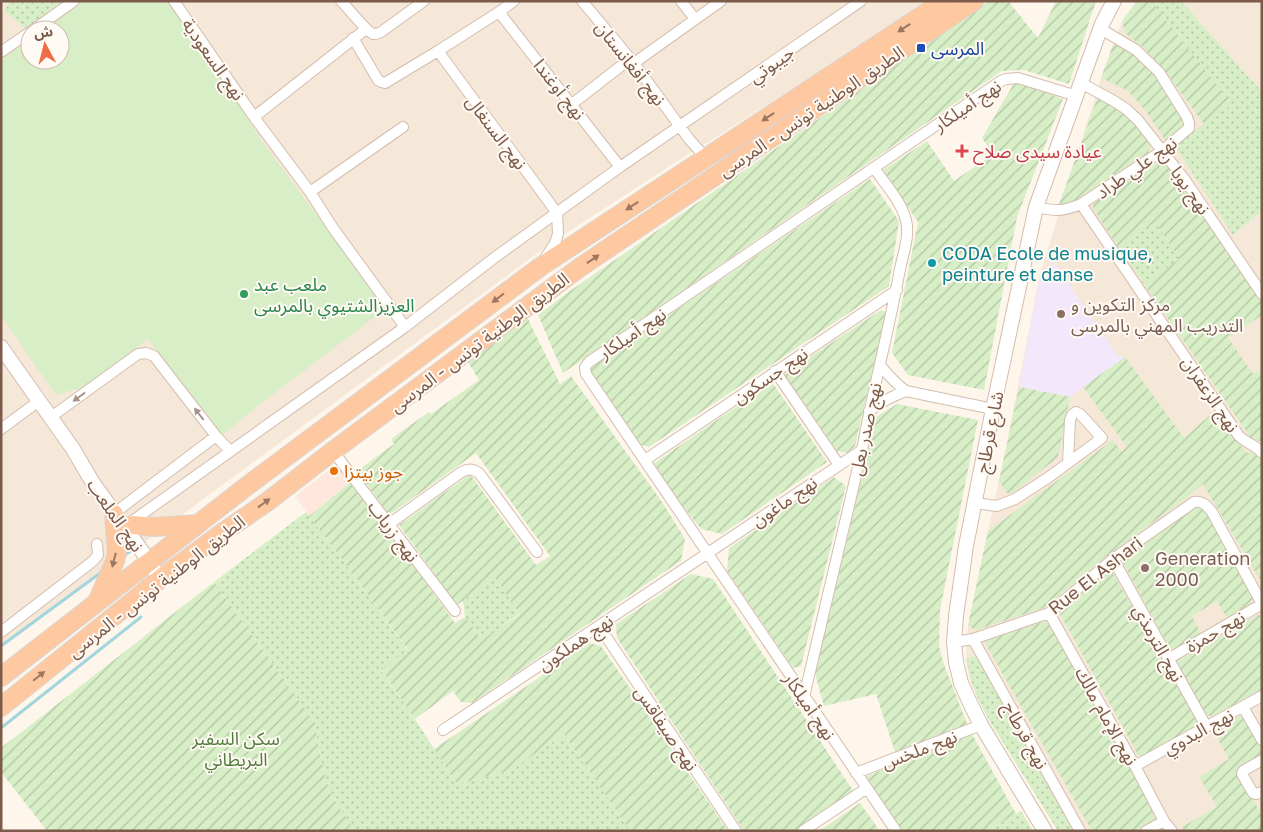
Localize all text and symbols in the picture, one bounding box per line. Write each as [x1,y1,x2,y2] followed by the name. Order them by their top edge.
[175,14,250,106] street label: نهج السعودية
[589,16,671,112] street label: نهج أفغانستان
[20,20,70,70] north arrow
[33,22,54,41] text: ش
[897,23,910,33] one-way arrow
[931,37,984,60] place label: المرسى
[744,40,800,90] street label: جيبوتي
[714,41,909,182] street label: الطريق الوطنية تونس - المرسى
[915,42,927,54] marker: المرسى
[527,54,591,126] street label: نهج أوغندا
[928,74,1007,139] street label: نهج أميلكار
[459,90,532,175] street label: نهج السنغال
[761,112,774,122] one-way arrow
[1091,131,1183,206] street label: نهج علي طراد
[973,140,1102,165] place label: عيادة سيدى صلاح
[955,144,969,158] marker: عيادة سيدى صلاح
[1164,162,1216,220] street label: نهج يوبا
[625,201,638,211] one-way arrow
[942,242,1153,285] place label: CODA Ecole de musique, peinture et danse
[586,254,600,264] one-way arrow
[926,257,938,269] marker: CODA Ecole de musique, peinture et danse
[385,267,574,418] street label: الطريق الوطنية تونس - المرسى
[254,273,414,319] place label: ملعب عبد العزيزالشتيوي بالمرسى
[238,288,250,300] marker: ملعب عبد العزيزالشتيوي بالمرسى
[491,293,505,303] one-way arrow
[1071,293,1243,339] place label: مركز التكوين و التدريب المهني بالمرسى
[593,302,672,367] street label: نهج أميلكار
[1055,308,1067,320] marker: مركز التكوين و التدريب المهني بالمرسى
[728,342,813,411] street label: نهج جسكون
[1175,352,1244,438] street label: نهج الزعفران
[844,381,889,478] street label: نهج صدر بعل
[970,389,1012,476] street label: شارع قرطاج
[72,392,86,402] one-way arrow
[193,408,204,421] one-way arrow
[344,460,403,483] place label: جوز بيتزا
[328,465,340,477] marker: جوز بيتزا
[747,471,823,533] street label: نهج ماغون
[80,474,149,557] street label: نهج الملعب
[361,496,424,568] street label: نهج زرياب
[257,498,271,508] one-way arrow
[63,510,250,663] street label: الطريق الوطنية تونس - المرسى
[1043,531,1147,619] street label: Rue El Ashari
[1155,547,1250,590] place label: Generation 2000
[110,552,118,567] one-way arrow
[1139,562,1151,574] marker: Generation 2000
[1126,601,1189,687] street label: نهج الترمذي
[1181,605,1250,659] street label: نهج حمزة
[533,609,619,678] street label: نهج هملكون
[1068,663,1143,771] street label: نهج الإمام مالك
[776,667,841,746] street label: نهج أميلكار
[32,671,45,682] one-way arrow
[628,681,704,777] street label: نهج صيفاقس
[996,697,1053,774] street label: نهج قرطاج
[1159,703,1238,761] street label: نهج البدوي
[878,725,961,776] street label: نهج ملخس
[191,727,280,773] park label: سكن السفير البريطاني

